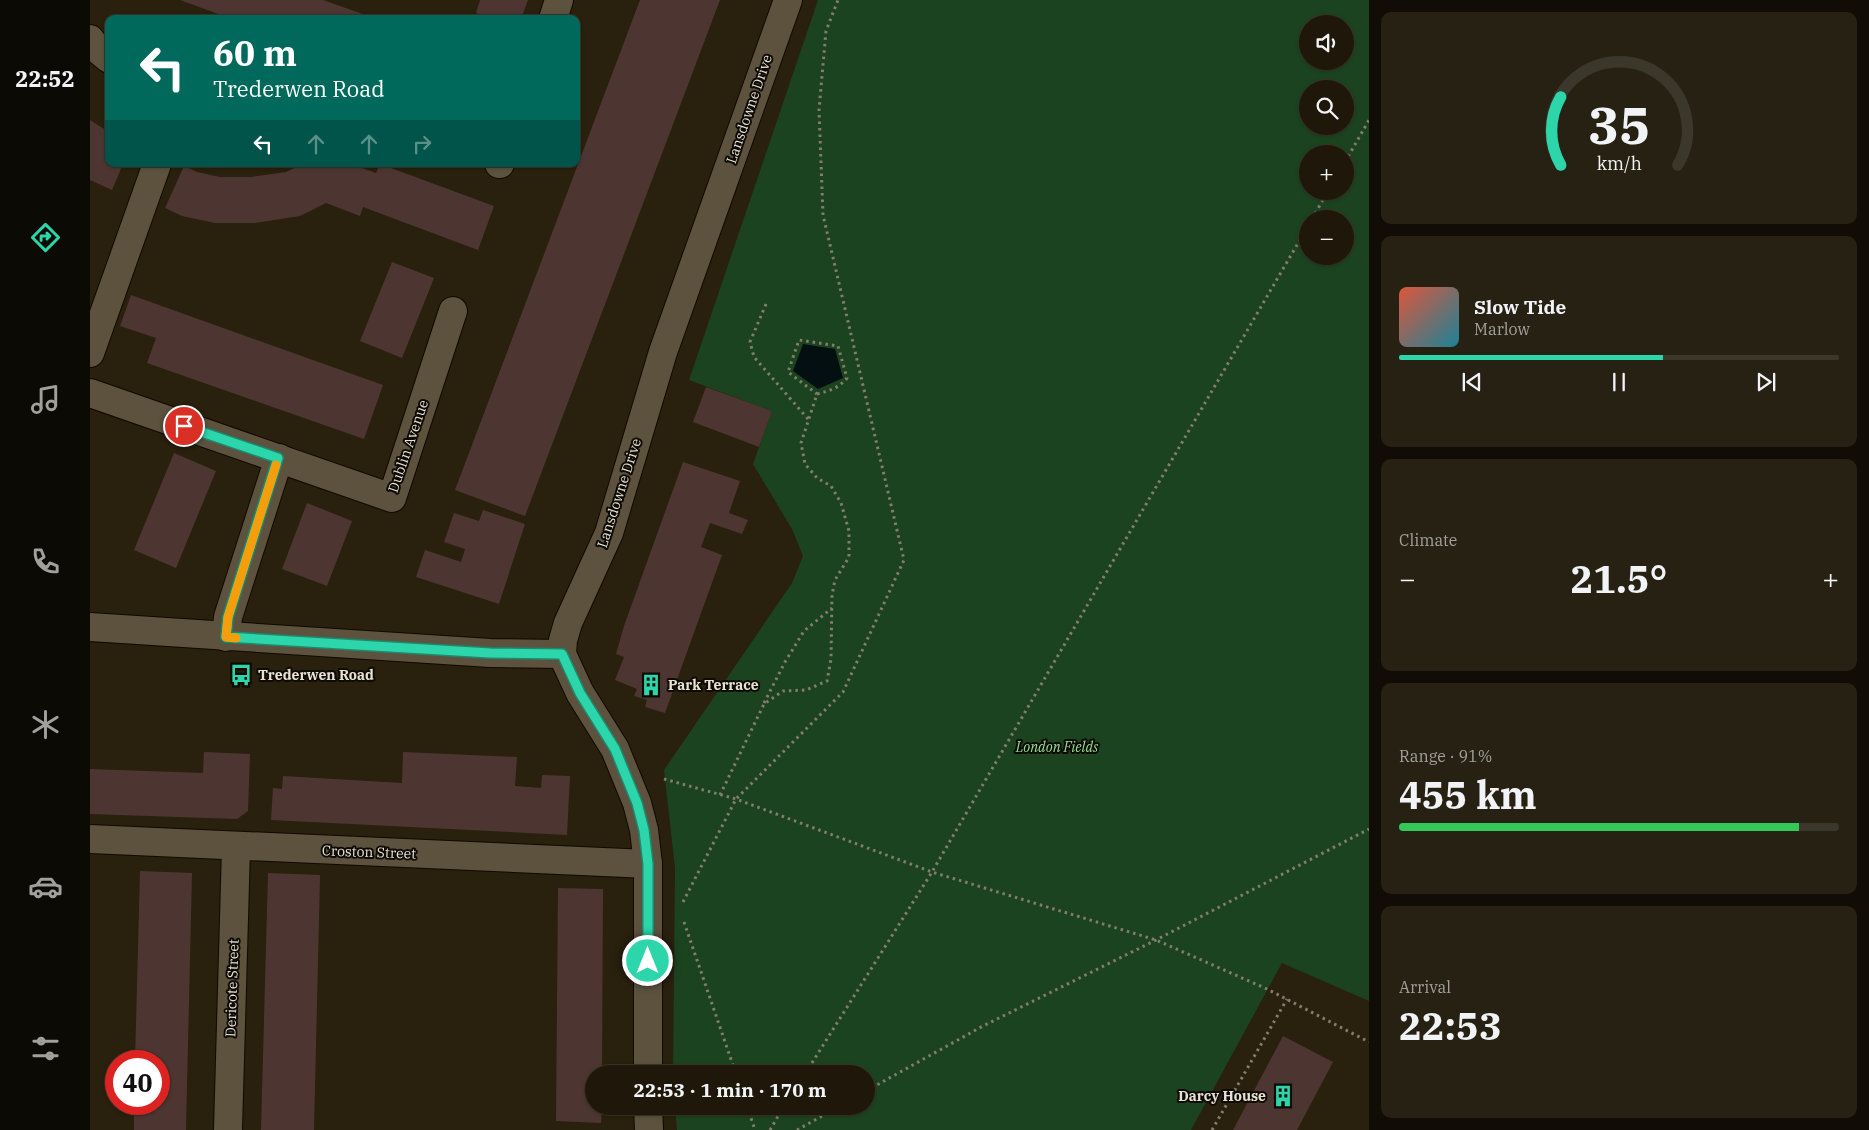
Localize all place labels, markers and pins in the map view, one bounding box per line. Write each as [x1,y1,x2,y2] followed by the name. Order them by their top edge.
[163,405,205,447] pin
[228,662,254,688] bus stop icon: Trederwen Road
[258,666,374,684] place label: Trederwen Road
[638,672,664,698] building icon: Park Terrace
[668,676,759,694] place label: Park Terrace
[1270,1083,1296,1109] building icon: Darcy House
[1178,1087,1266,1105] place label: Darcy House

